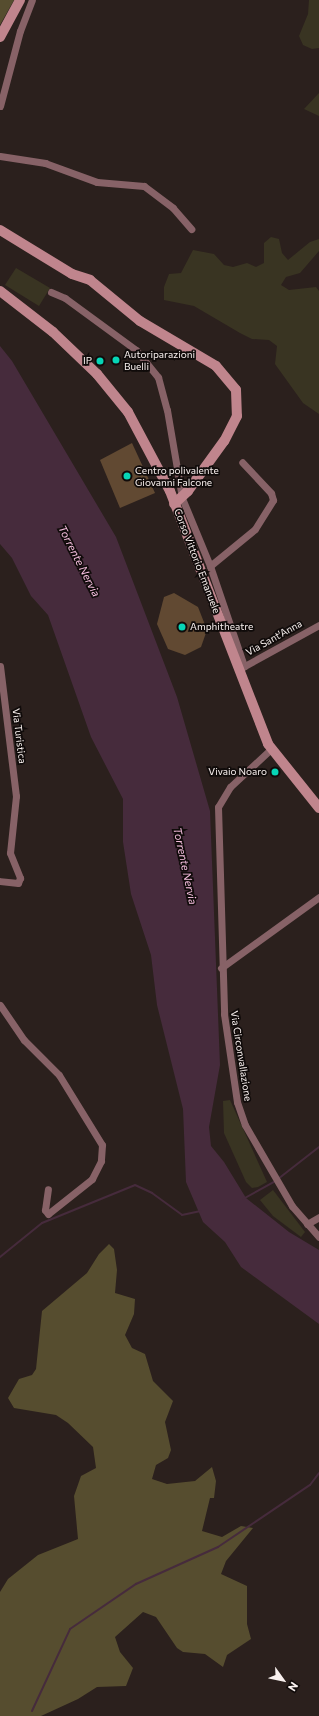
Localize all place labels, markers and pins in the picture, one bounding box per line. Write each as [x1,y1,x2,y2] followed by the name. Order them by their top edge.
[124,348,195,372] place label: Autoriparazioni Buelli
[83,355,92,367] place label: IP
[111,355,121,365] marker: Autoriparazioni Buelli
[95,356,105,366] marker: IP
[135,464,219,488] place label: Centro polivalente Giovanni Falcone
[122,471,132,481] marker: Centro polivalente Giovanni Falcone
[190,621,253,633] place label: Amphitheatre
[177,622,187,632] marker: Amphitheatre
[208,766,267,778] place label: Vivaio Noaro
[270,767,280,777] marker: Vivaio Noaro

